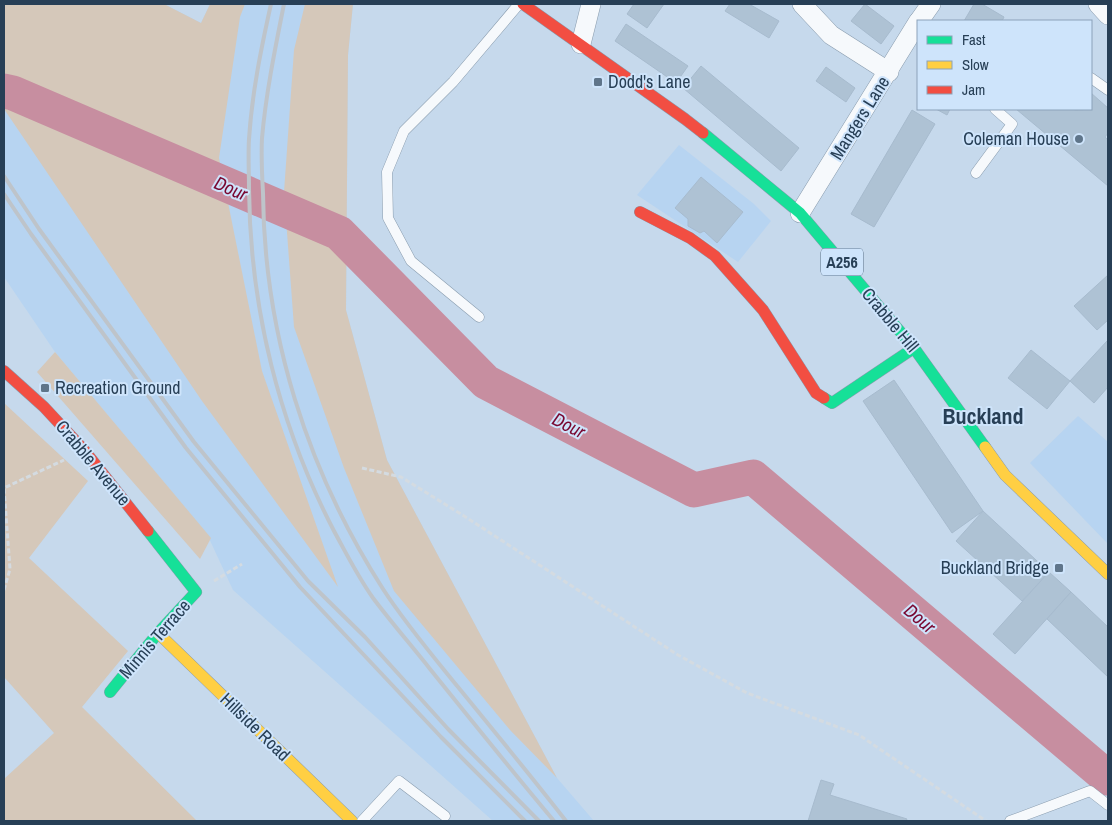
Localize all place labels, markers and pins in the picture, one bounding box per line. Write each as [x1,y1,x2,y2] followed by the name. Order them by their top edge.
[608,69,690,94] place label: Dodd's Lane
[592,76,604,88] marker: Dodd's Lane
[963,126,1069,151] place label: Coleman House
[1073,133,1085,145] marker: Coleman House
[55,375,181,400] place label: Recreation Ground
[39,382,51,394] marker: Recreation Ground
[941,555,1049,580] place label: Buckland Bridge
[1053,562,1065,574] marker: Buckland Bridge

